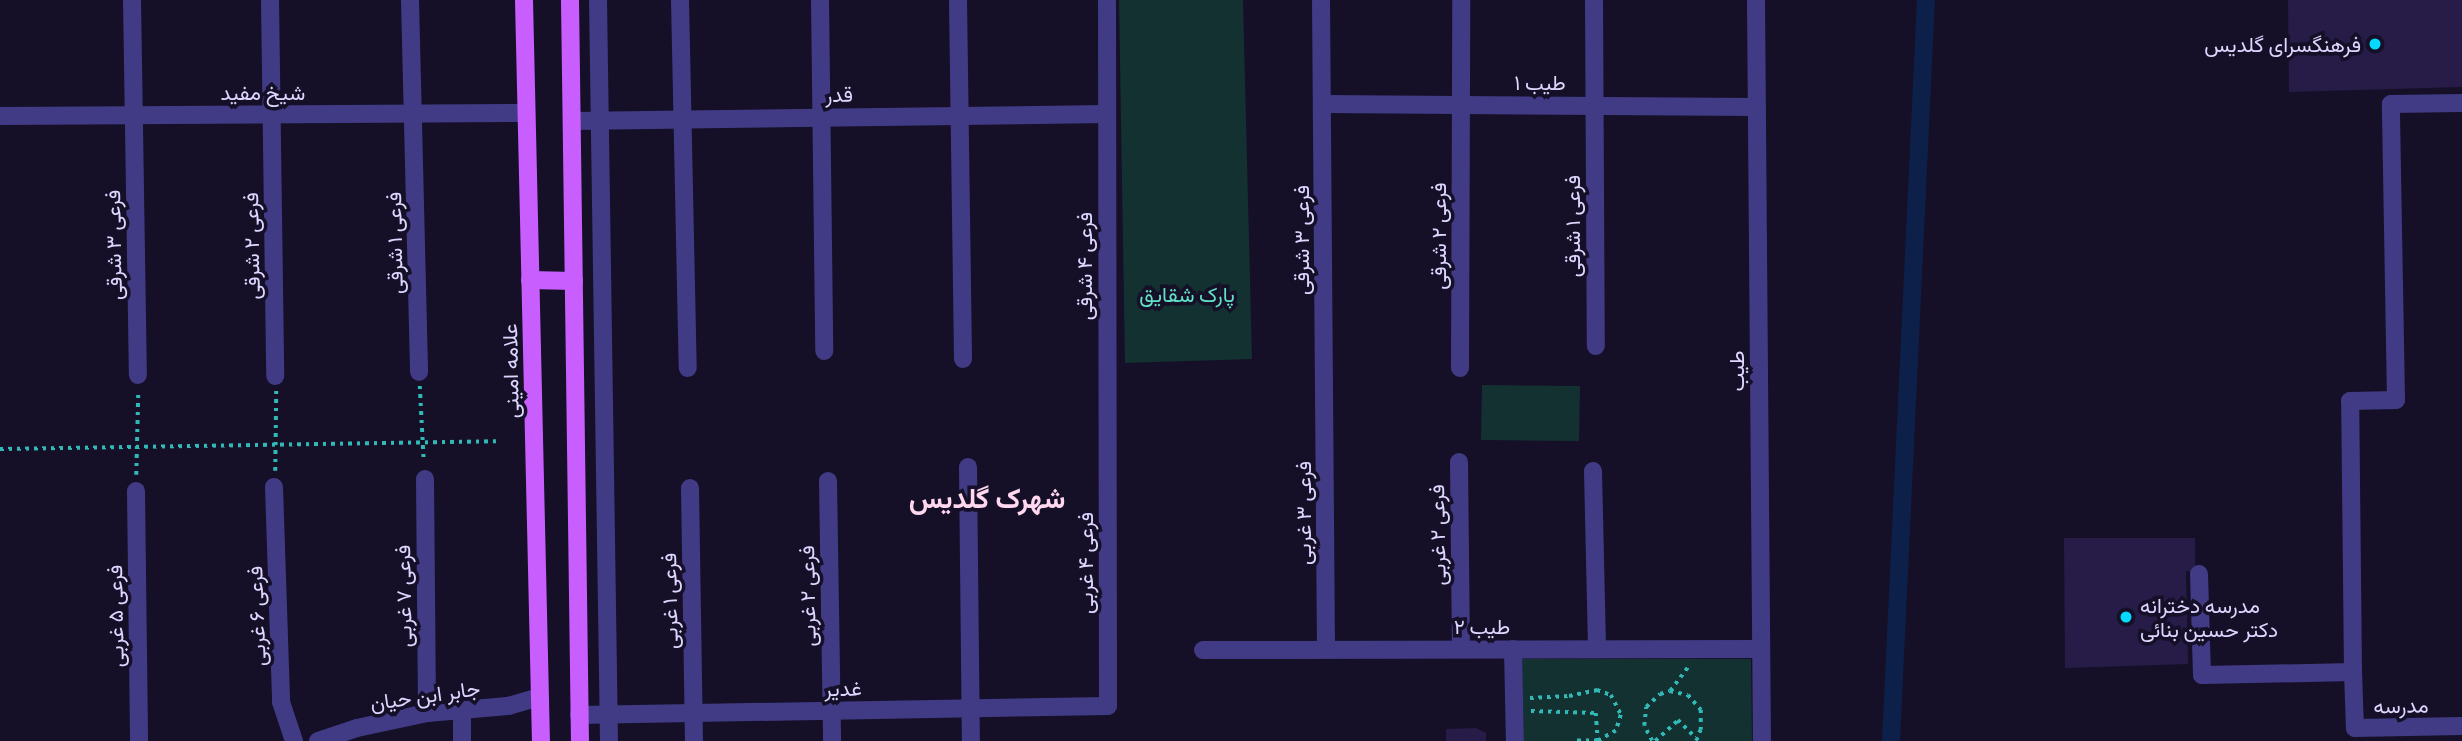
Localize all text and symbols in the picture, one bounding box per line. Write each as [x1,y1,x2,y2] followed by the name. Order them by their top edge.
[2204,31,2361,57] place label: فرهنگسرای گلدیس
[2367,36,2383,52] marker: فرهنگسرای گلدیس
[1514,69,1566,95] street label: طیب ۱
[221,79,305,105] street label: شیخ مفید
[825,81,853,107] street label: قدر
[1559,175,1585,277] street label: فرعی ۱ شرقی
[1425,182,1451,290] street label: فرعی ۲ شرقی
[1288,185,1314,295] street label: فرعی ۳ شرقی
[99,190,127,300] street label: فرعی ۳ شرقی
[237,192,265,300] street label: فرعی ۲ شرقی
[381,192,407,294] street label: فرعی ۱ شرقی
[1071,212,1097,320] street label: فرعی ۴ شرقی
[1139,281,1235,307] park label: پارک شقایق
[497,323,523,419] street label: علامه امینی
[1723,351,1749,391] street label: طیب
[1290,461,1316,565] street label: فرعی ۳ غربی
[909,481,1065,515] district label: شهرک گلدیس
[1424,484,1450,586] street label: فرعی ۲ غربی
[1072,512,1098,614] street label: فرعی ۴ غربی
[390,545,416,647] street label: فرعی ۷ غربی
[794,545,820,647] street label: فرعی ۲ غربی
[656,553,682,649] street label: فرعی ۱ غربی
[102,564,128,668] street label: فرعی ۵ غربی
[242,565,270,667] street label: فرعی ۶ غربی
[2140,592,2278,642] place label: مدرسه دخترانه دکتر حسین بنائی
[2118,609,2134,625] marker: مدرسه دخترانه دکتر حسین بنائی
[1454,613,1510,639] street label: طیب ۲
[368,675,482,715] street label: جابر ابن حیان
[824,675,862,701] street label: غدیر
[2373,692,2429,718] street label: مدرسه

